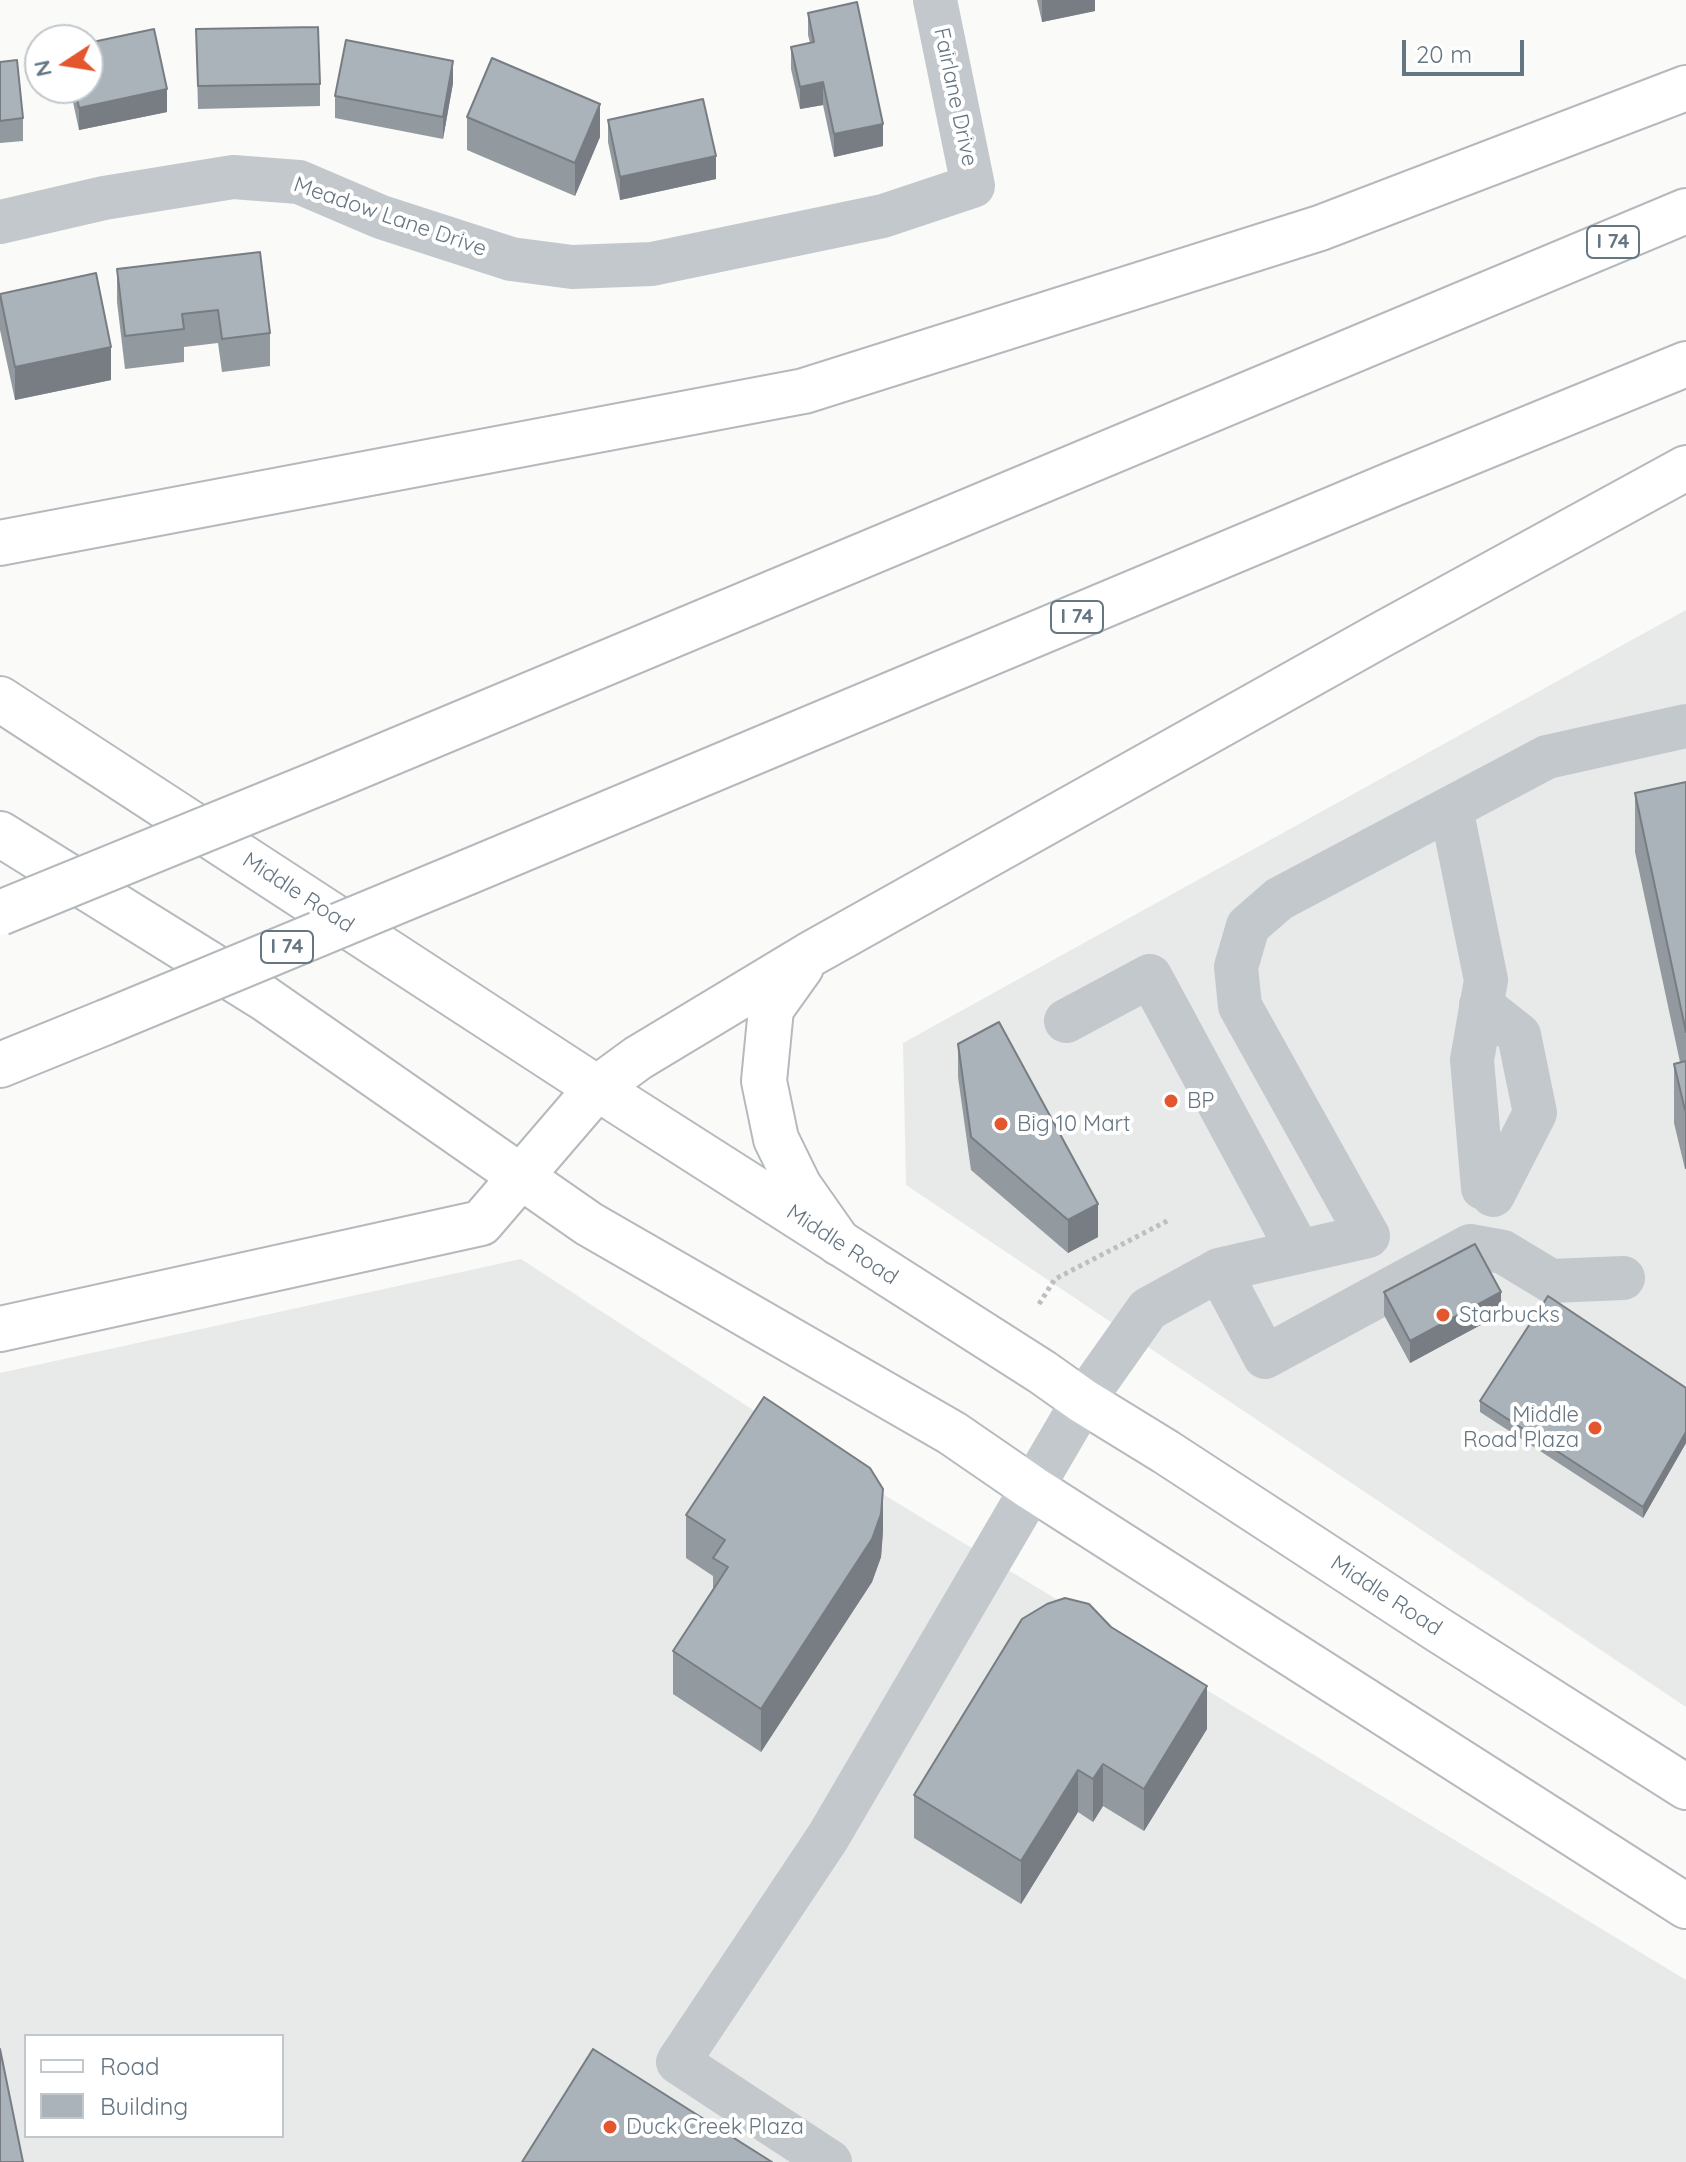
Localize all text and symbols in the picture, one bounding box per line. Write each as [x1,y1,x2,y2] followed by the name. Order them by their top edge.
[24,24,104,104] north arrow
[1406,24,1528,74] scale bar
[927,25,983,169] street label: Fairlane Drive
[1416,39,1472,69] text: 20 m
[27,58,58,79] text: N
[290,172,490,262] street label: Meadow Lane Drive
[1587,226,1639,258] road number: I 74
[1051,601,1103,633] road number: I 74
[237,847,359,939] street label: Middle Road
[261,931,313,963] road number: I 74
[1187,1088,1214,1114] place label: BP
[1162,1092,1180,1110] marker: BP
[1017,1111,1130,1137] place label: Big 10 Mart
[992,1115,1010,1133] marker: Big 10 Mart
[781,1199,903,1291] street label: Middle Road
[1459,1302,1560,1328] place label: Starbucks
[1434,1306,1452,1324] marker: Starbucks
[1463,1402,1579,1454] place label: Middle Road Plaza
[1586,1419,1604,1437] marker: Middle Road Plaza
[1325,1550,1447,1642] street label: Middle Road
[24,2034,284,2138] legend
[100,2051,160,2081] text: Road
[100,2091,188,2121] text: Building
[626,2114,804,2140] place label: Duck Creek Plaza
[601,2118,619,2136] marker: Duck Creek Plaza

